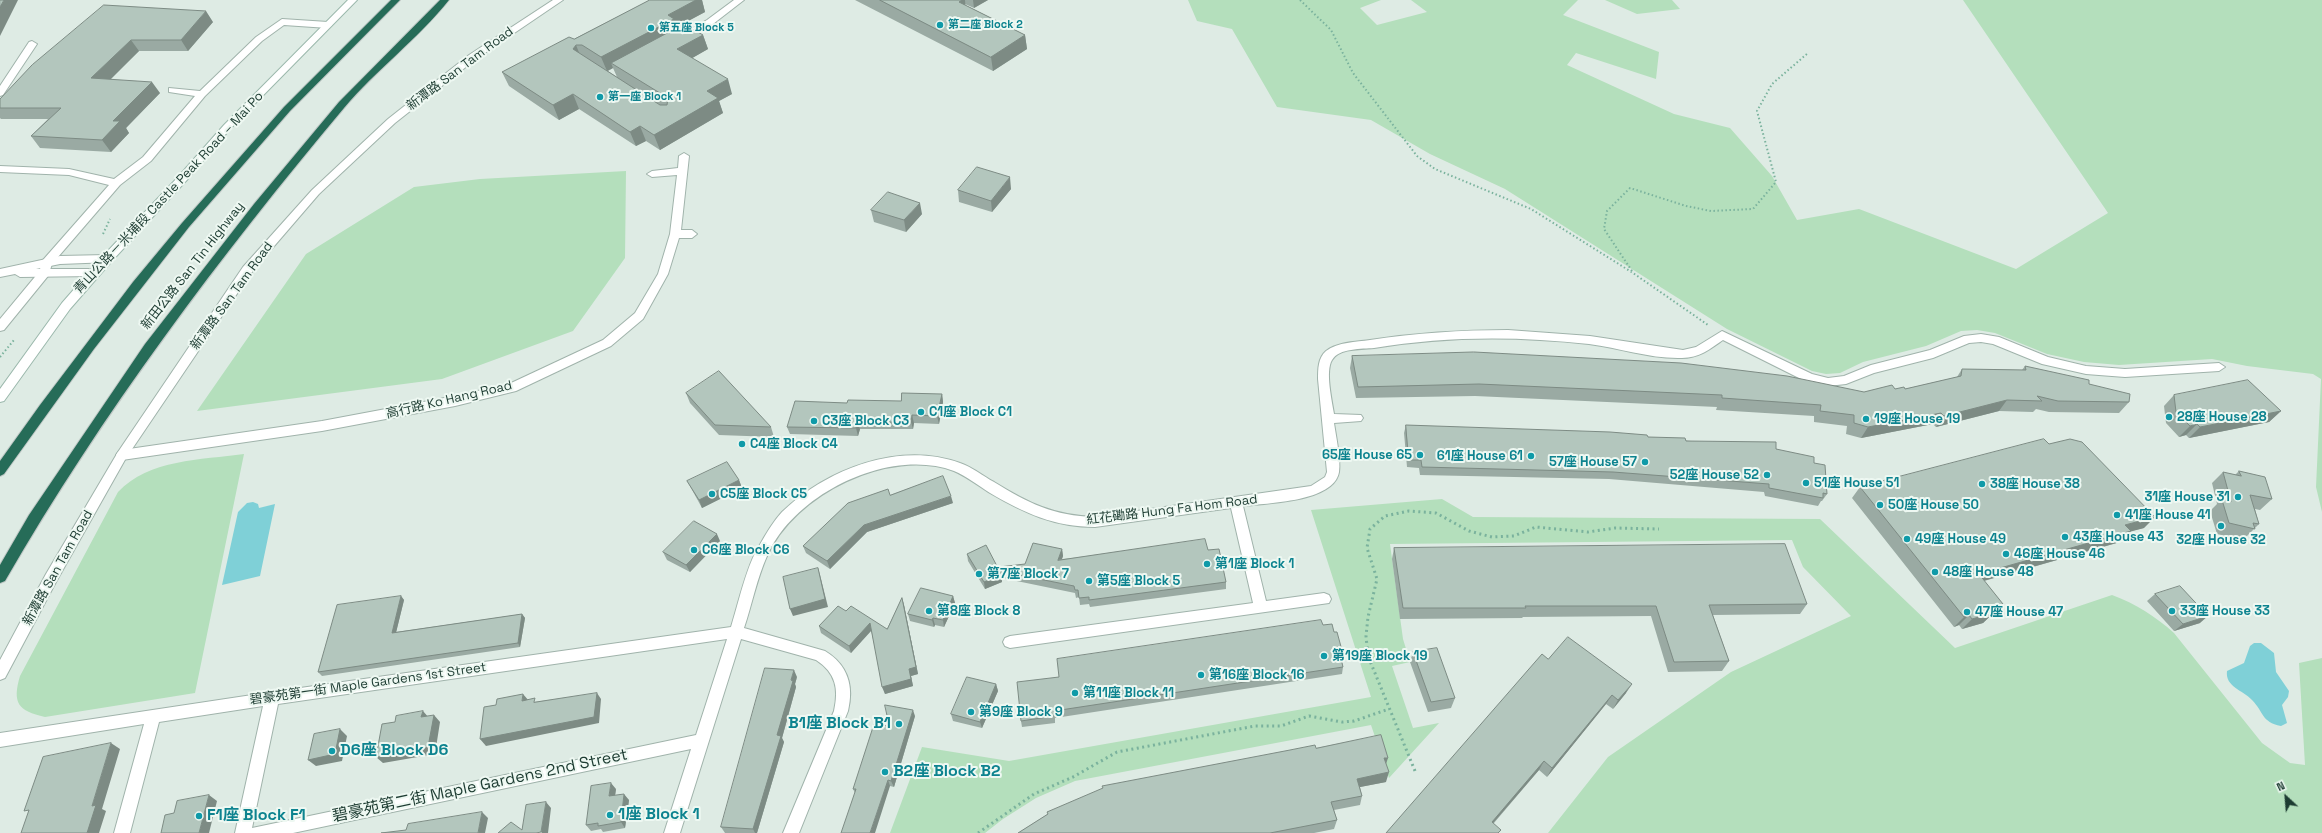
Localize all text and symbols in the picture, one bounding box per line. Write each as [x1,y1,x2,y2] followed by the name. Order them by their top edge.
[948,18,1023,32] place label: 第二座 Block 2
[935,20,945,30] marker: 第二座 Block 2
[659,21,734,35] place label: 第五座 Block 5
[646,23,656,33] marker: 第五座 Block 5
[404,24,516,114] street label: 新潭路 San Tam Road
[71,89,267,297] street label: 青山公路－米埔段 Castle Peak Road – Mai Po
[608,90,681,104] place label: 第一座 Block 1
[595,92,605,102] marker: 第一座 Block 1
[138,199,248,333] street label: 新田公路 San Tin Highway
[188,239,276,353] street label: 新潭路 San Tam Road
[384,378,514,422] street label: 高行路 Ko Hang Road
[929,404,1012,420] place label: C1座 Block C1
[916,407,926,417] marker: C1座 Block C1
[2177,409,2266,425] place label: 28座 House 28
[1874,411,1960,427] place label: 19座 House 19
[2164,412,2174,422] marker: 28座 House 28
[822,413,909,429] place label: C3座 Block C3
[1861,414,1871,424] marker: 19座 House 19
[809,416,819,426] marker: C3座 Block C3
[750,436,838,452] place label: C4座 Block C4
[737,439,747,449] marker: C4座 Block C4
[1322,447,1412,463] place label: 65座 House 65
[1437,448,1523,464] place label: 61座 House 61
[1415,450,1425,460] marker: 65座 House 65
[1526,451,1536,461] marker: 61座 House 61
[1549,454,1637,470] place label: 57座 House 57
[1640,457,1650,467] marker: 57座 House 57
[1670,467,1759,483] place label: 52座 House 52
[1762,470,1772,480] marker: 52座 House 52
[1814,475,1899,491] place label: 51座 House 51
[1990,476,2080,492] place label: 38座 House 38
[1801,478,1811,488] marker: 51座 House 51
[1977,479,1987,489] marker: 38座 House 38
[720,486,807,502] place label: C5座 Block C5
[707,489,717,499] marker: C5座 Block C5
[2144,489,2230,505] place label: 31座 House 31
[1086,492,1258,528] street label: 紅花磡路 Hung Fa Hom Road
[2233,492,2243,502] marker: 31座 House 31
[1888,497,1979,513] place label: 50座 House 50
[1875,500,1885,510] marker: 50座 House 50
[2125,507,2211,523] place label: 41座 House 41
[20,508,96,628] street label: 新潭路 San Tam Road
[2112,510,2122,520] marker: 41座 House 41
[2216,521,2226,531] marker: 32座 House 32
[2073,529,2164,545] place label: 43座 House 43
[1915,531,2006,547] place label: 49座 House 49
[2060,532,2070,542] marker: 43座 House 43
[2176,532,2266,548] place label: 32座 House 32
[1902,534,1912,544] marker: 49座 House 49
[702,542,789,558] place label: C6座 Block C6
[689,545,699,555] marker: C6座 Block C6
[2014,546,2105,562] place label: 46座 House 46
[2001,549,2011,559] marker: 46座 House 46
[1215,556,1294,572] place label: 第1座 Block 1
[1202,559,1212,569] marker: 第1座 Block 1
[1943,564,2034,580] place label: 48座 House 48
[987,566,1069,582] place label: 第7座 Block 7
[1930,567,1940,577] marker: 48座 House 48
[974,569,984,579] marker: 第7座 Block 7
[1097,573,1180,589] place label: 第5座 Block 5
[1084,576,1094,586] marker: 第5座 Block 5
[937,603,1020,619] place label: 第8座 Block 8
[2180,603,2270,619] place label: 33座 House 33
[1975,604,2063,620] place label: 47座 House 47
[924,606,934,616] marker: 第8座 Block 8
[2167,606,2177,616] marker: 33座 House 33
[1962,607,1972,617] marker: 47座 House 47
[1332,648,1427,664] place label: 第19座 Block 19
[1319,651,1329,661] marker: 第19座 Block 19
[249,660,487,708] street label: 碧豪苑第一街 Maple Gardens 1st Street
[1209,667,1304,683] place label: 第16座 Block 16
[1196,670,1206,680] marker: 第16座 Block 16
[1083,685,1174,701] place label: 第11座 Block 11
[1070,688,1080,698] marker: 第11座 Block 11
[979,704,1063,720] place label: 第9座 Block 9
[966,707,976,717] marker: 第9座 Block 9
[788,714,891,734] place label: B1座 Block B1
[894,719,904,729] marker: B1座 Block B1
[340,741,448,761] place label: D6座 Block D6
[331,745,629,827] street label: 碧豪苑第二街 Maple Gardens 2nd Street
[327,746,337,756] marker: D6座 Block D6
[893,762,1000,782] place label: B2座 Block B2
[880,767,890,777] marker: B2座 Block B2
[2266,777,2306,817] north arrow
[2274,778,2287,794] text: N
[618,805,700,825] place label: 1座 Block 1
[207,806,306,826] place label: F1座 Block F1
[605,810,615,820] marker: 1座 Block 1
[194,811,204,821] marker: F1座 Block F1

